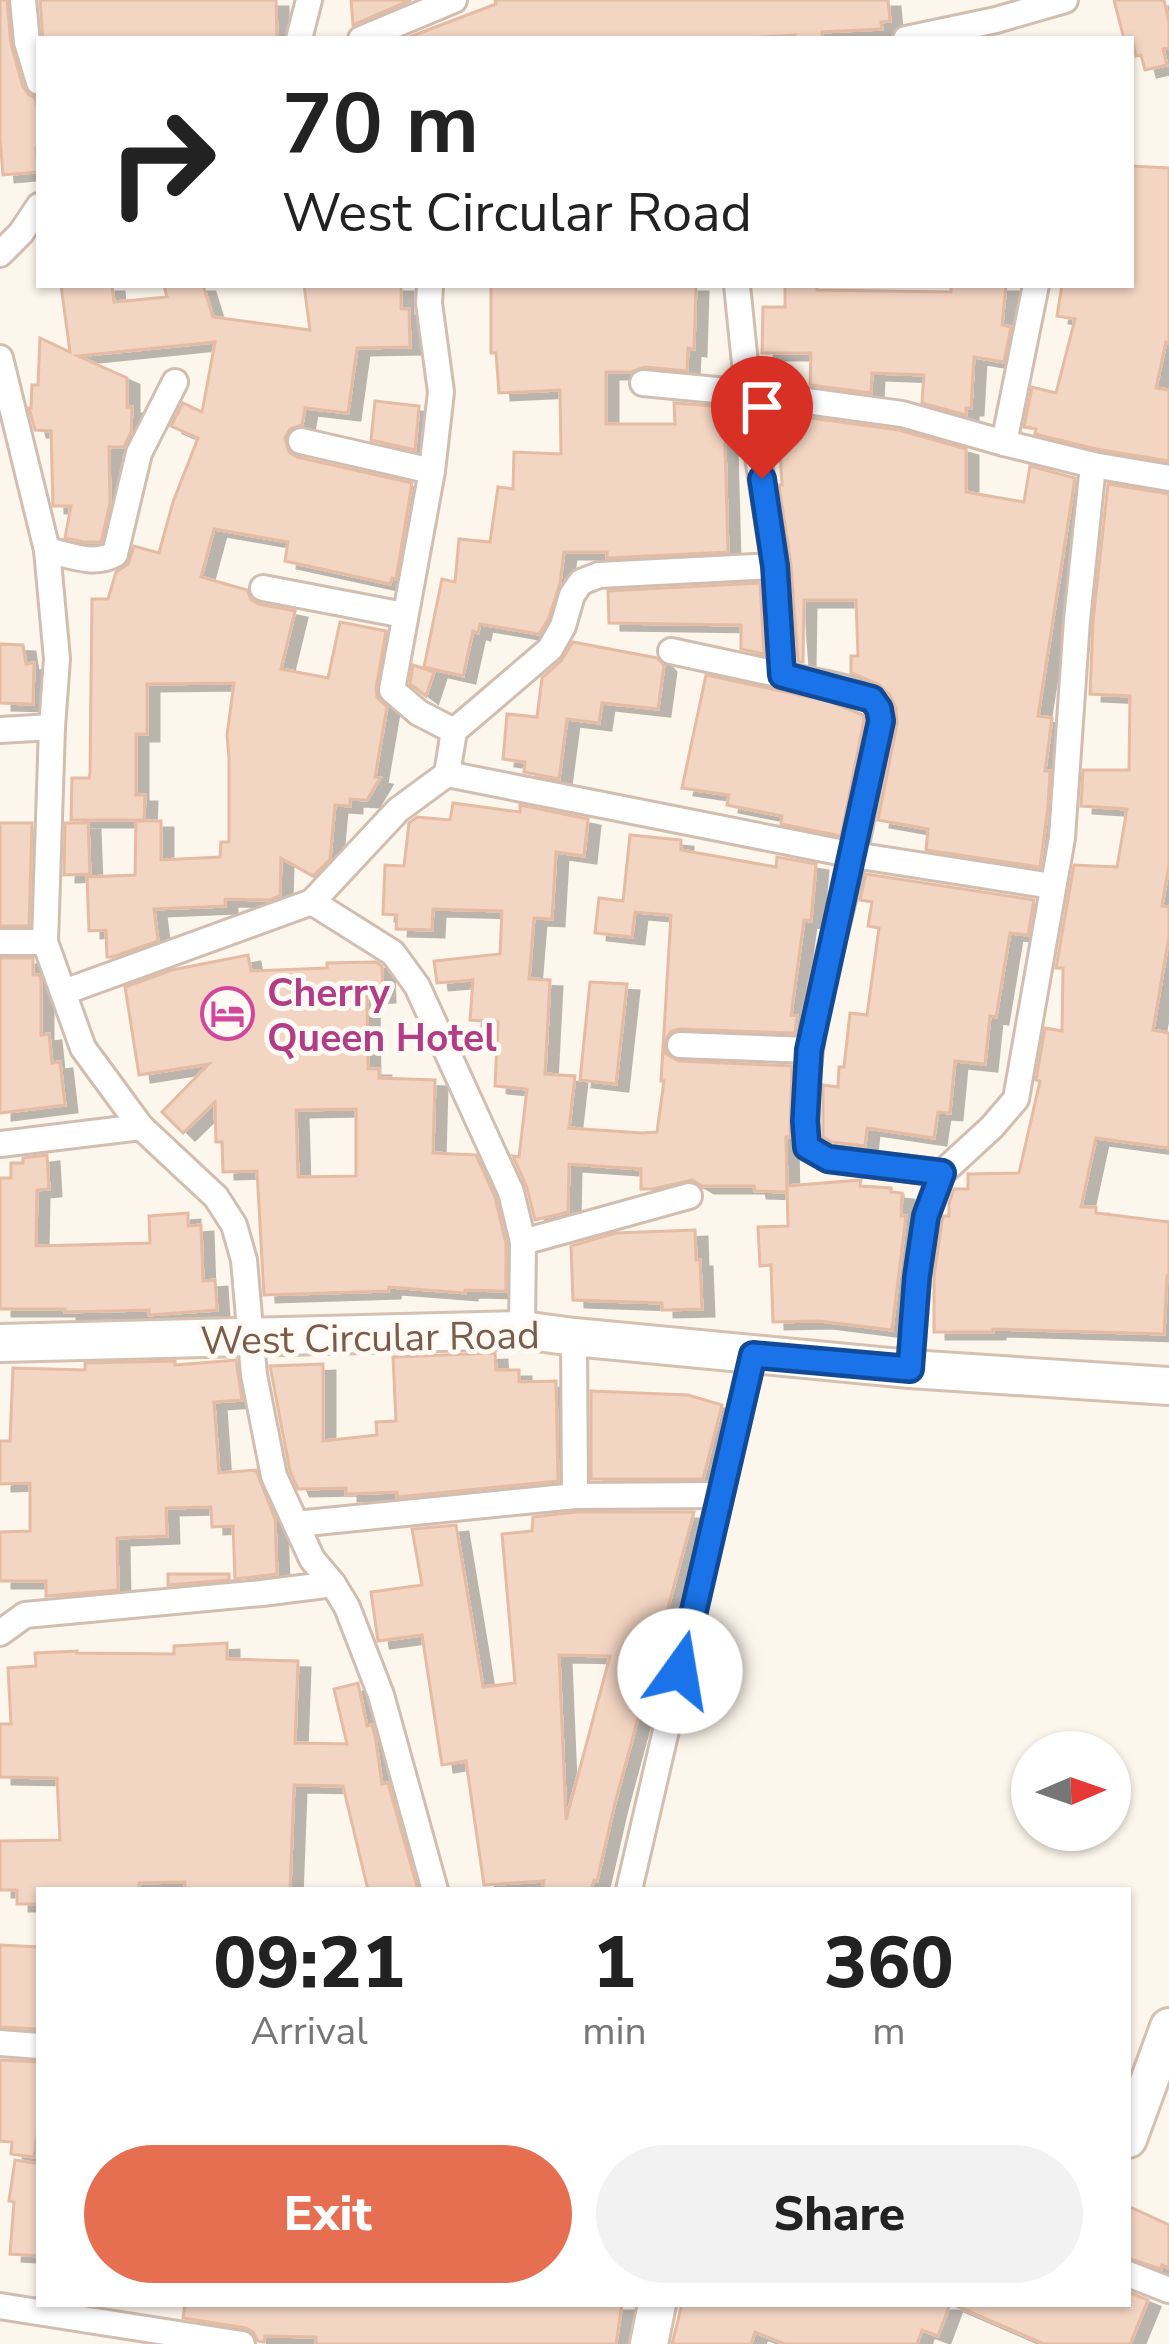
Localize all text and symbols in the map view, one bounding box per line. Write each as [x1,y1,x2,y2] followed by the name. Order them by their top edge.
[282,67,479,182] text: 70 m
[84,84,240,240] icon: right
[282,176,752,250] text: West Circular Road
[711,356,813,479] pin
[729,374,795,440] icon: arrive
[267,967,497,1065] place label: Cherry Queen Hotel
[200,986,256,1042] hotel icon: Cherry Queen Hotel
[200,1309,540,1368] street label: West Circular Road
[617,1608,743,1734] position arrow
[1011,1731,1131,1851] north arrow
[1011,1731,1131,1851] map controls
[213,1914,405,2012] text: 09:21
[593,1914,636,2012] text: 1
[824,1914,954,2012] text: 360
[250,2005,368,2058] text: Arrival
[582,2005,647,2058] text: min
[872,2005,906,2058] text: m
[84,2145,572,2283] button: Exit
[596,2145,1083,2283] button: Share

